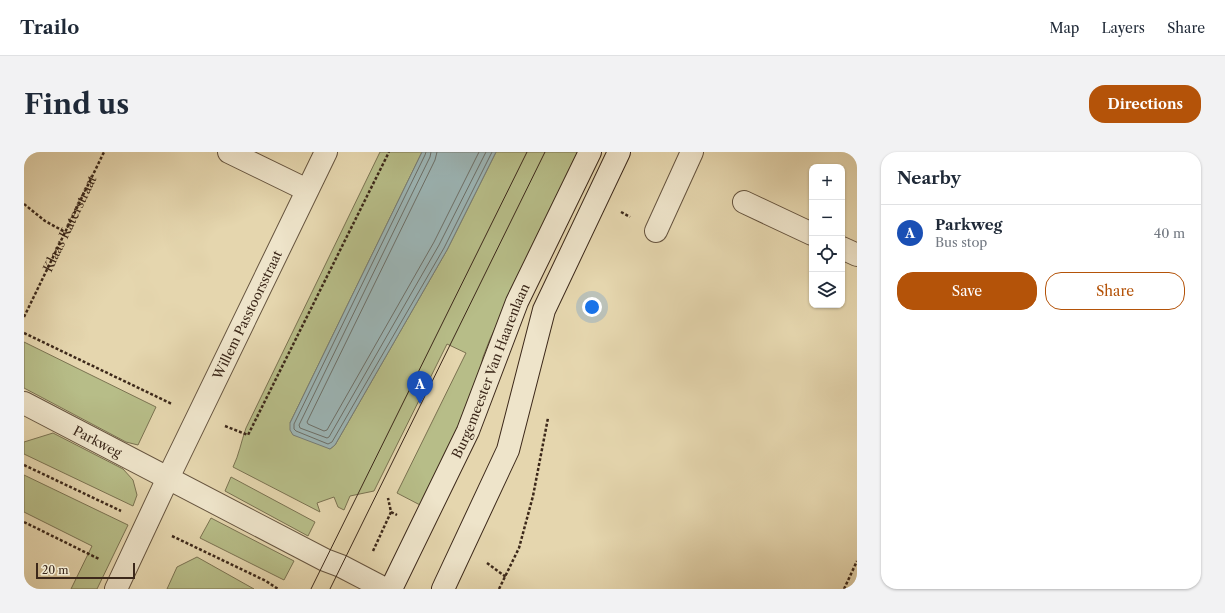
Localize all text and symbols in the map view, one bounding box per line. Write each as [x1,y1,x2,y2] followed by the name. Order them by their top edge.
[20,16,79,39] text: Trailo
[1049,19,1079,37] text: Map
[1101,19,1145,37] text: Layers
[1167,19,1205,37] text: Share
[1089,85,1201,123] button: Directions
[24,87,129,121] text: Find us
[809,164,845,308] map controls
[809,164,845,200] button: +
[897,168,961,188] text: Nearby
[39,172,100,274] street label: Klaas Katerstraat
[809,200,845,236] button: −
[935,215,1002,234] text: Parkweg
[905,225,915,241] text: A
[1154,225,1185,241] text: 40 m
[935,234,987,250] text: Bus stop
[809,236,845,272] button: locate
[209,247,285,383] street label: Willem Passtoorsstraat
[809,272,845,308] button: layers
[897,272,1037,310] button: Save
[1045,272,1185,310] button: Share
[448,281,533,461] street label: Burgemeester Van Haarenlaan
[582,297,602,317] your location
[407,371,433,404] pin: A
[71,422,125,461] street label: Parkweg
[36,561,135,580] scale bar
[42,563,68,577] text: 20 m

